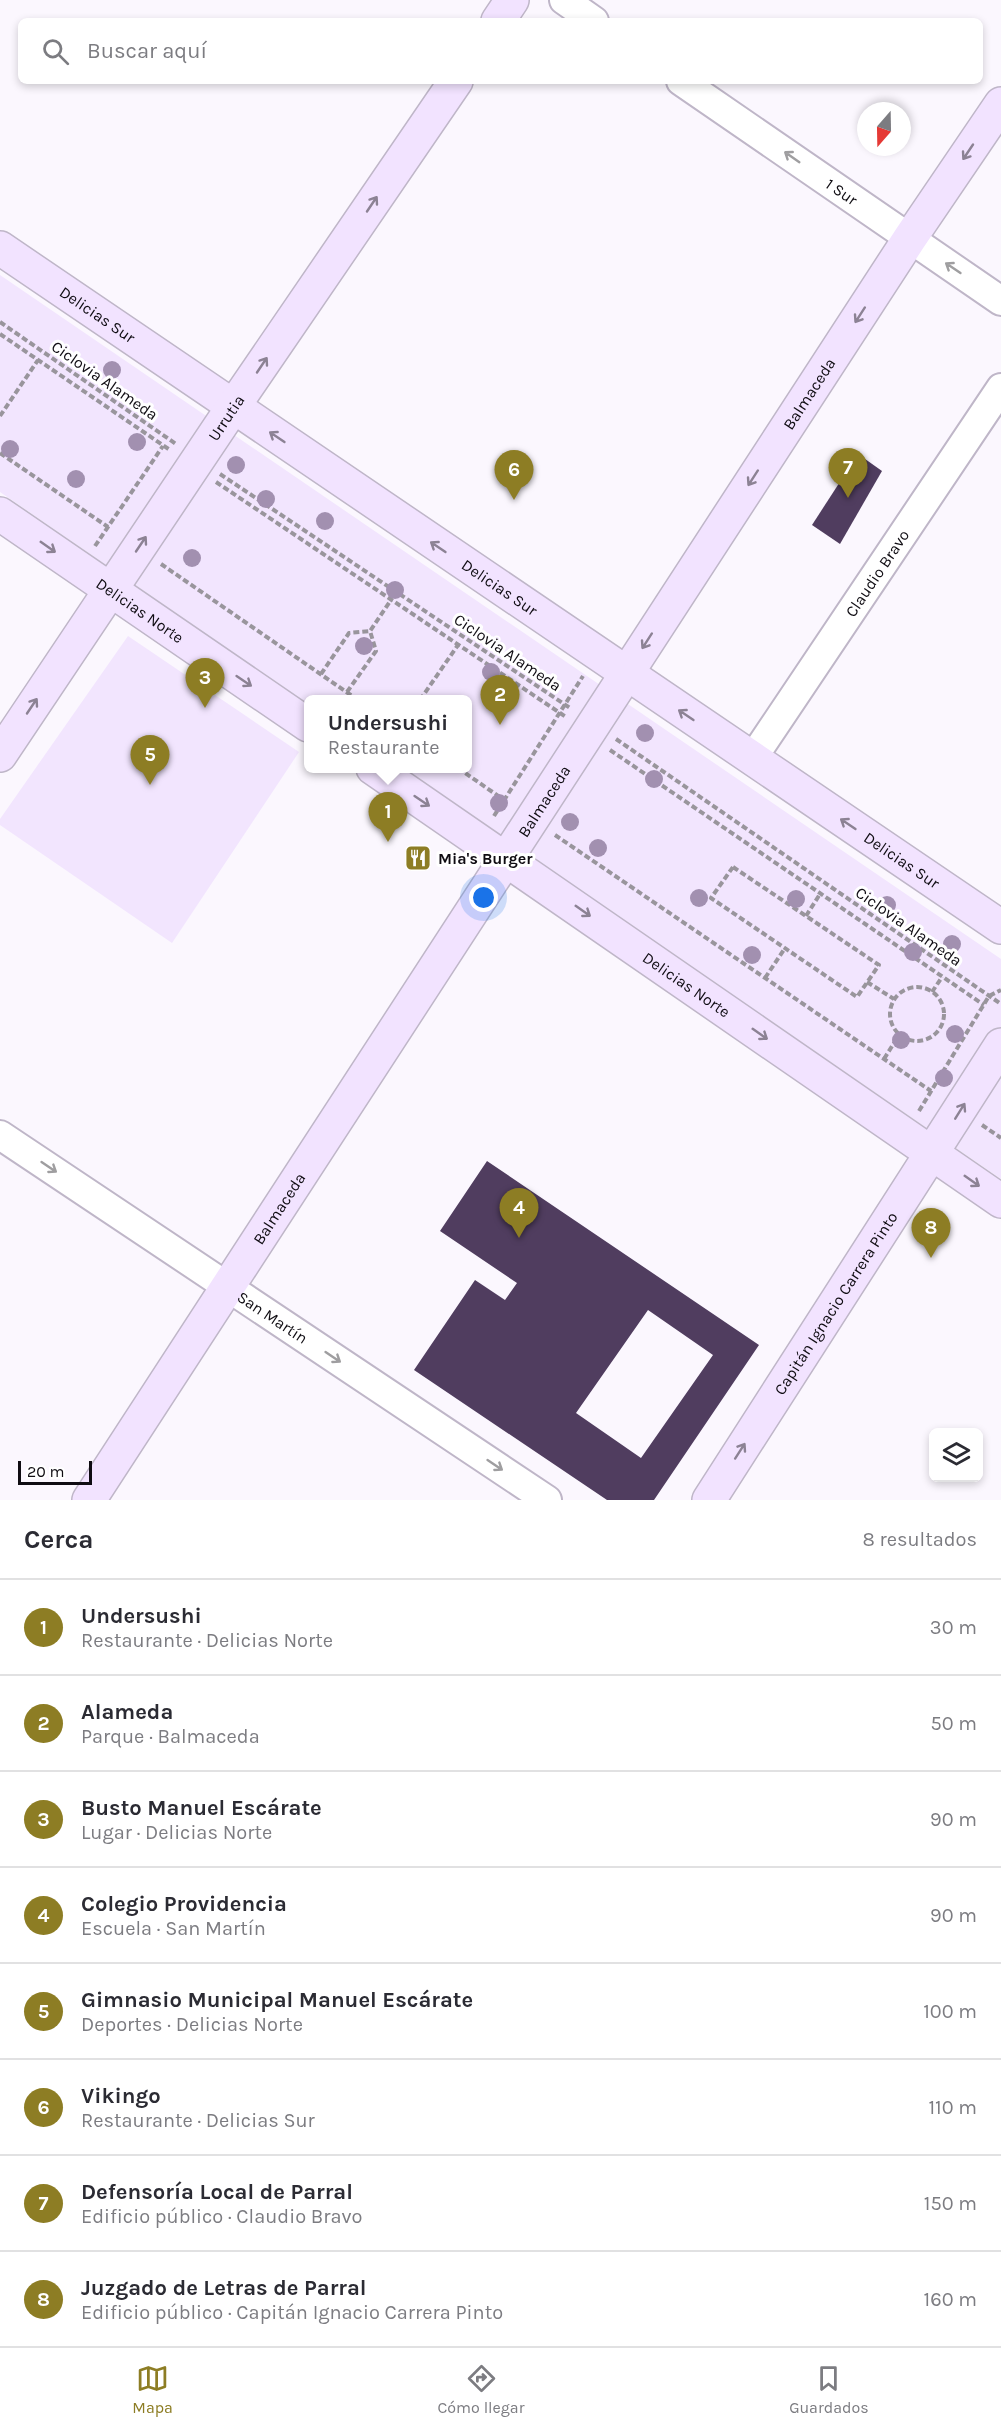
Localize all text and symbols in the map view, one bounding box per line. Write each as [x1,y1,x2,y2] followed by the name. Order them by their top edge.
[18,18,983,84] search box
[39,35,72,68] icon: search
[87,38,207,64] text: Buscar aquí
[857,102,911,156] north arrow
[962,144,974,160] one-way arrow
[784,151,801,163] one-way arrow
[822,174,861,210] street label: 1 Sur
[366,196,378,213] one-way arrow
[945,262,961,274] one-way arrow
[56,282,139,347] street label: Delicias Sur
[854,306,866,323] one-way arrow
[48,337,162,424] street label: Ciclovia Alameda
[779,354,840,433] street label: Balmaceda
[256,357,268,373] one-way arrow
[204,391,249,445] street label: Urrutia
[269,431,285,443] one-way arrow
[828,448,868,498] pin: 7
[494,450,534,500] pin: 6
[747,469,759,486] one-way arrow
[841,526,913,621] street label: Claudio Bravo
[135,536,147,552] one-way arrow
[430,540,447,552] one-way arrow
[39,541,56,553] one-way arrow
[458,555,541,620] street label: Delicias Sur
[93,574,187,647] street label: Delicias Norte
[450,609,565,695] street label: Ciclovia Alameda
[641,632,653,649] one-way arrow
[186,658,224,708] pin: 3
[235,675,251,687] one-way arrow
[480,676,520,725] pin: 2
[304,695,472,773] popup
[27,698,39,715] one-way arrow
[679,709,695,721] one-way arrow
[328,710,448,736] text: Undersushi
[130,736,170,785] pin: 5
[328,736,439,759] text: Restaurante
[514,762,574,841] street label: Balmaceda
[368,792,408,842] pin: 1
[413,795,429,807] one-way arrow
[840,818,857,830] one-way arrow
[860,828,943,893] street label: Delicias Sur
[403,843,433,873] restaurant icon: Mia's Burger
[438,849,533,868] place label: Mia's Burger
[469,883,498,912] your location
[852,883,966,970] street label: Ciclovia Alameda
[574,905,590,917] one-way arrow
[639,948,734,1021] street label: Delicias Norte
[752,1028,768,1040] one-way arrow
[955,1103,967,1120] one-way arrow
[40,1161,57,1174] one-way arrow
[249,1169,309,1248] street label: Balmaceda
[964,1175,980,1187] one-way arrow
[500,1188,538,1238] pin: 4
[770,1208,901,1398] street label: Capitán Ignacio Carrera Pinto
[912,1208,950,1258] pin: 8
[234,1287,311,1348] street label: San Martín
[324,1352,341,1364] one-way arrow
[929,1428,983,1482] map controls
[929,1428,983,1482] button: layers
[735,1443,747,1460] one-way arrow
[18,1458,92,1486] scale bar
[487,1459,504,1472] one-way arrow
[27,1462,65,1481] text: 20 m
[24,1524,93,1555] text: Cerca
[862,1528,977,1551] text: 8 resultados
[81,1603,202,1629] text: Undersushi
[40,1616,47,1639] text: 1
[930,1616,977,1639] text: 30 m
[81,1629,333,1652] text: Restaurante · Delicias Norte
[81,1699,173,1725] text: Alameda
[37,1712,50,1735] text: 2
[930,1712,977,1735] text: 50 m
[81,1725,260,1748] text: Parque · Balmaceda
[81,1795,322,1821] text: Busto Manuel Escárate
[37,1808,50,1831] text: 3
[930,1808,977,1831] text: 90 m
[81,1821,272,1844] text: Lugar · Delicias Norte
[81,1891,287,1917] text: Colegio Providencia
[38,1904,49,1927] text: 4
[930,1904,977,1927] text: 90 m
[81,1917,266,1940] text: Escuela · San Martín
[81,1987,473,2013] text: Gimnasio Municipal Manuel Escárate
[38,2000,49,2023] text: 5
[923,2000,977,2023] text: 100 m
[81,2013,303,2036] text: Deportes · Delicias Norte
[81,2083,161,2109] text: Vikingo
[37,2096,50,2119] text: 6
[928,2096,977,2119] text: 110 m
[81,2109,315,2132] text: Restaurante · Delicias Sur
[81,2179,353,2205] text: Defensoría Local de Parral
[39,2192,48,2215] text: 7
[924,2192,977,2215] text: 150 m
[81,2205,362,2228] text: Edificio público · Claudio Bravo
[81,2275,366,2301] text: Juzgado de Letras de Parral
[37,2288,50,2311] text: 8
[924,2288,977,2311] text: 160 m
[81,2301,503,2324] text: Edificio público · Capitán Ignacio Carrera Pinto
[132,2362,173,2417] tab: Mapa
[438,2362,524,2417] tab: Cómo llegar
[789,2362,869,2417] tab: Guardados

